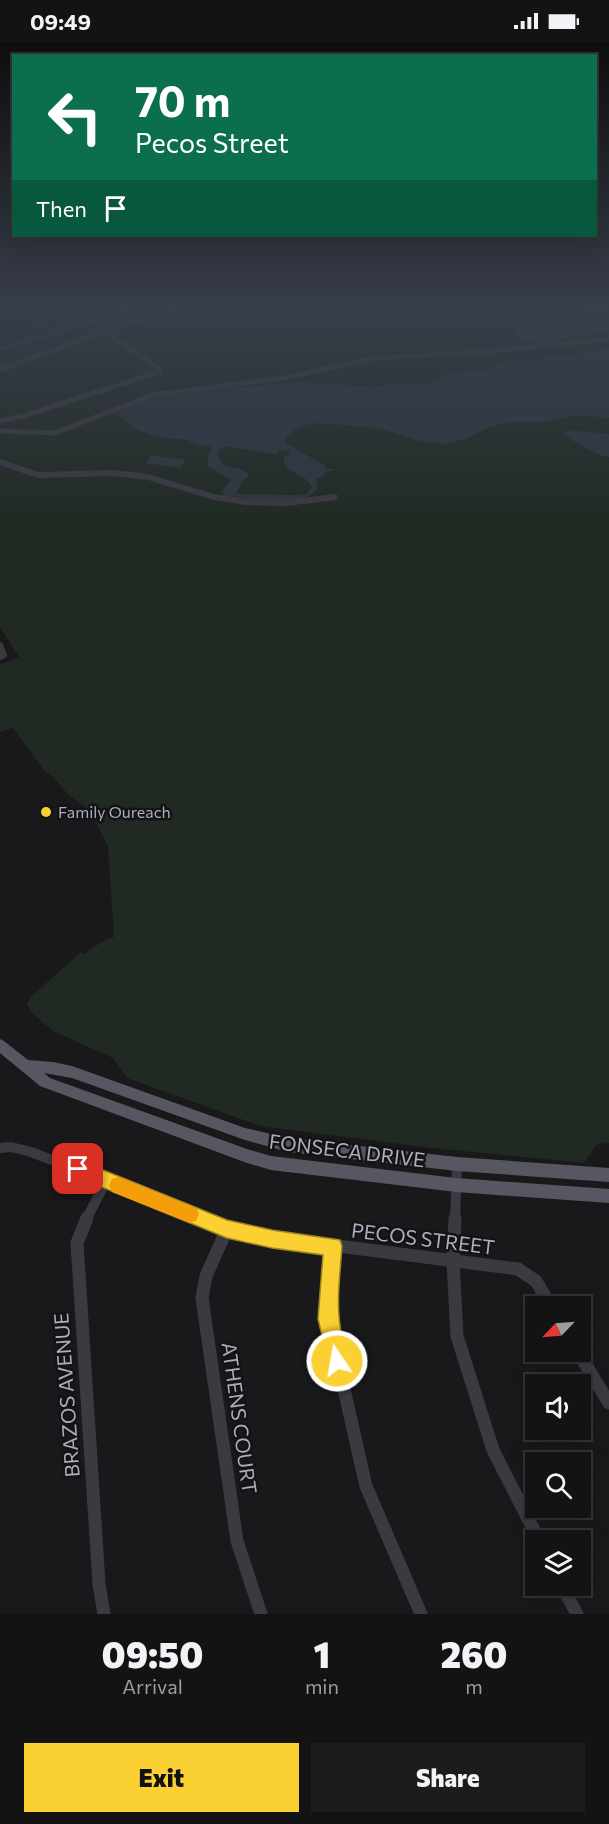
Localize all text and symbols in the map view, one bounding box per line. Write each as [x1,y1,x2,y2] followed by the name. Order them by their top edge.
[30,8,91,35] text: 09:49
[135,74,230,126] text: 70 m
[36,78,114,156] icon: left
[135,126,289,159] text: Pecos Street
[99,192,132,225] icon: arrive
[36,195,87,222] text: Then
[58,802,171,821] place label: Family Oureach
[39,805,53,819] marker: Family Oureach
[268,1129,427,1171] street label: FONSECA DRIVE
[52,1143,103,1194] pin
[61,1152,94,1185] icon: arrive
[350,1217,496,1259] street label: PECOS STREET
[525,1296,591,1362] north arrow
[525,1296,591,1596] map controls
[48,1312,84,1478] street label: BRAZOS AVENUE
[305,1329,369,1393] position arrow
[217,1341,263,1495] street label: ATHENS COURT
[525,1374,591,1440] button: sound
[525,1452,591,1518] button: search
[525,1530,591,1596] button: layers
[101,1631,203,1675] text: 09:50
[314,1631,330,1675] text: 1
[440,1631,508,1675] text: 260
[122,1674,183,1698] text: Arrival
[305,1674,339,1698] text: min
[465,1674,483,1698] text: m
[24,1743,299,1812] button: Exit
[311,1743,585,1812] button: Share

